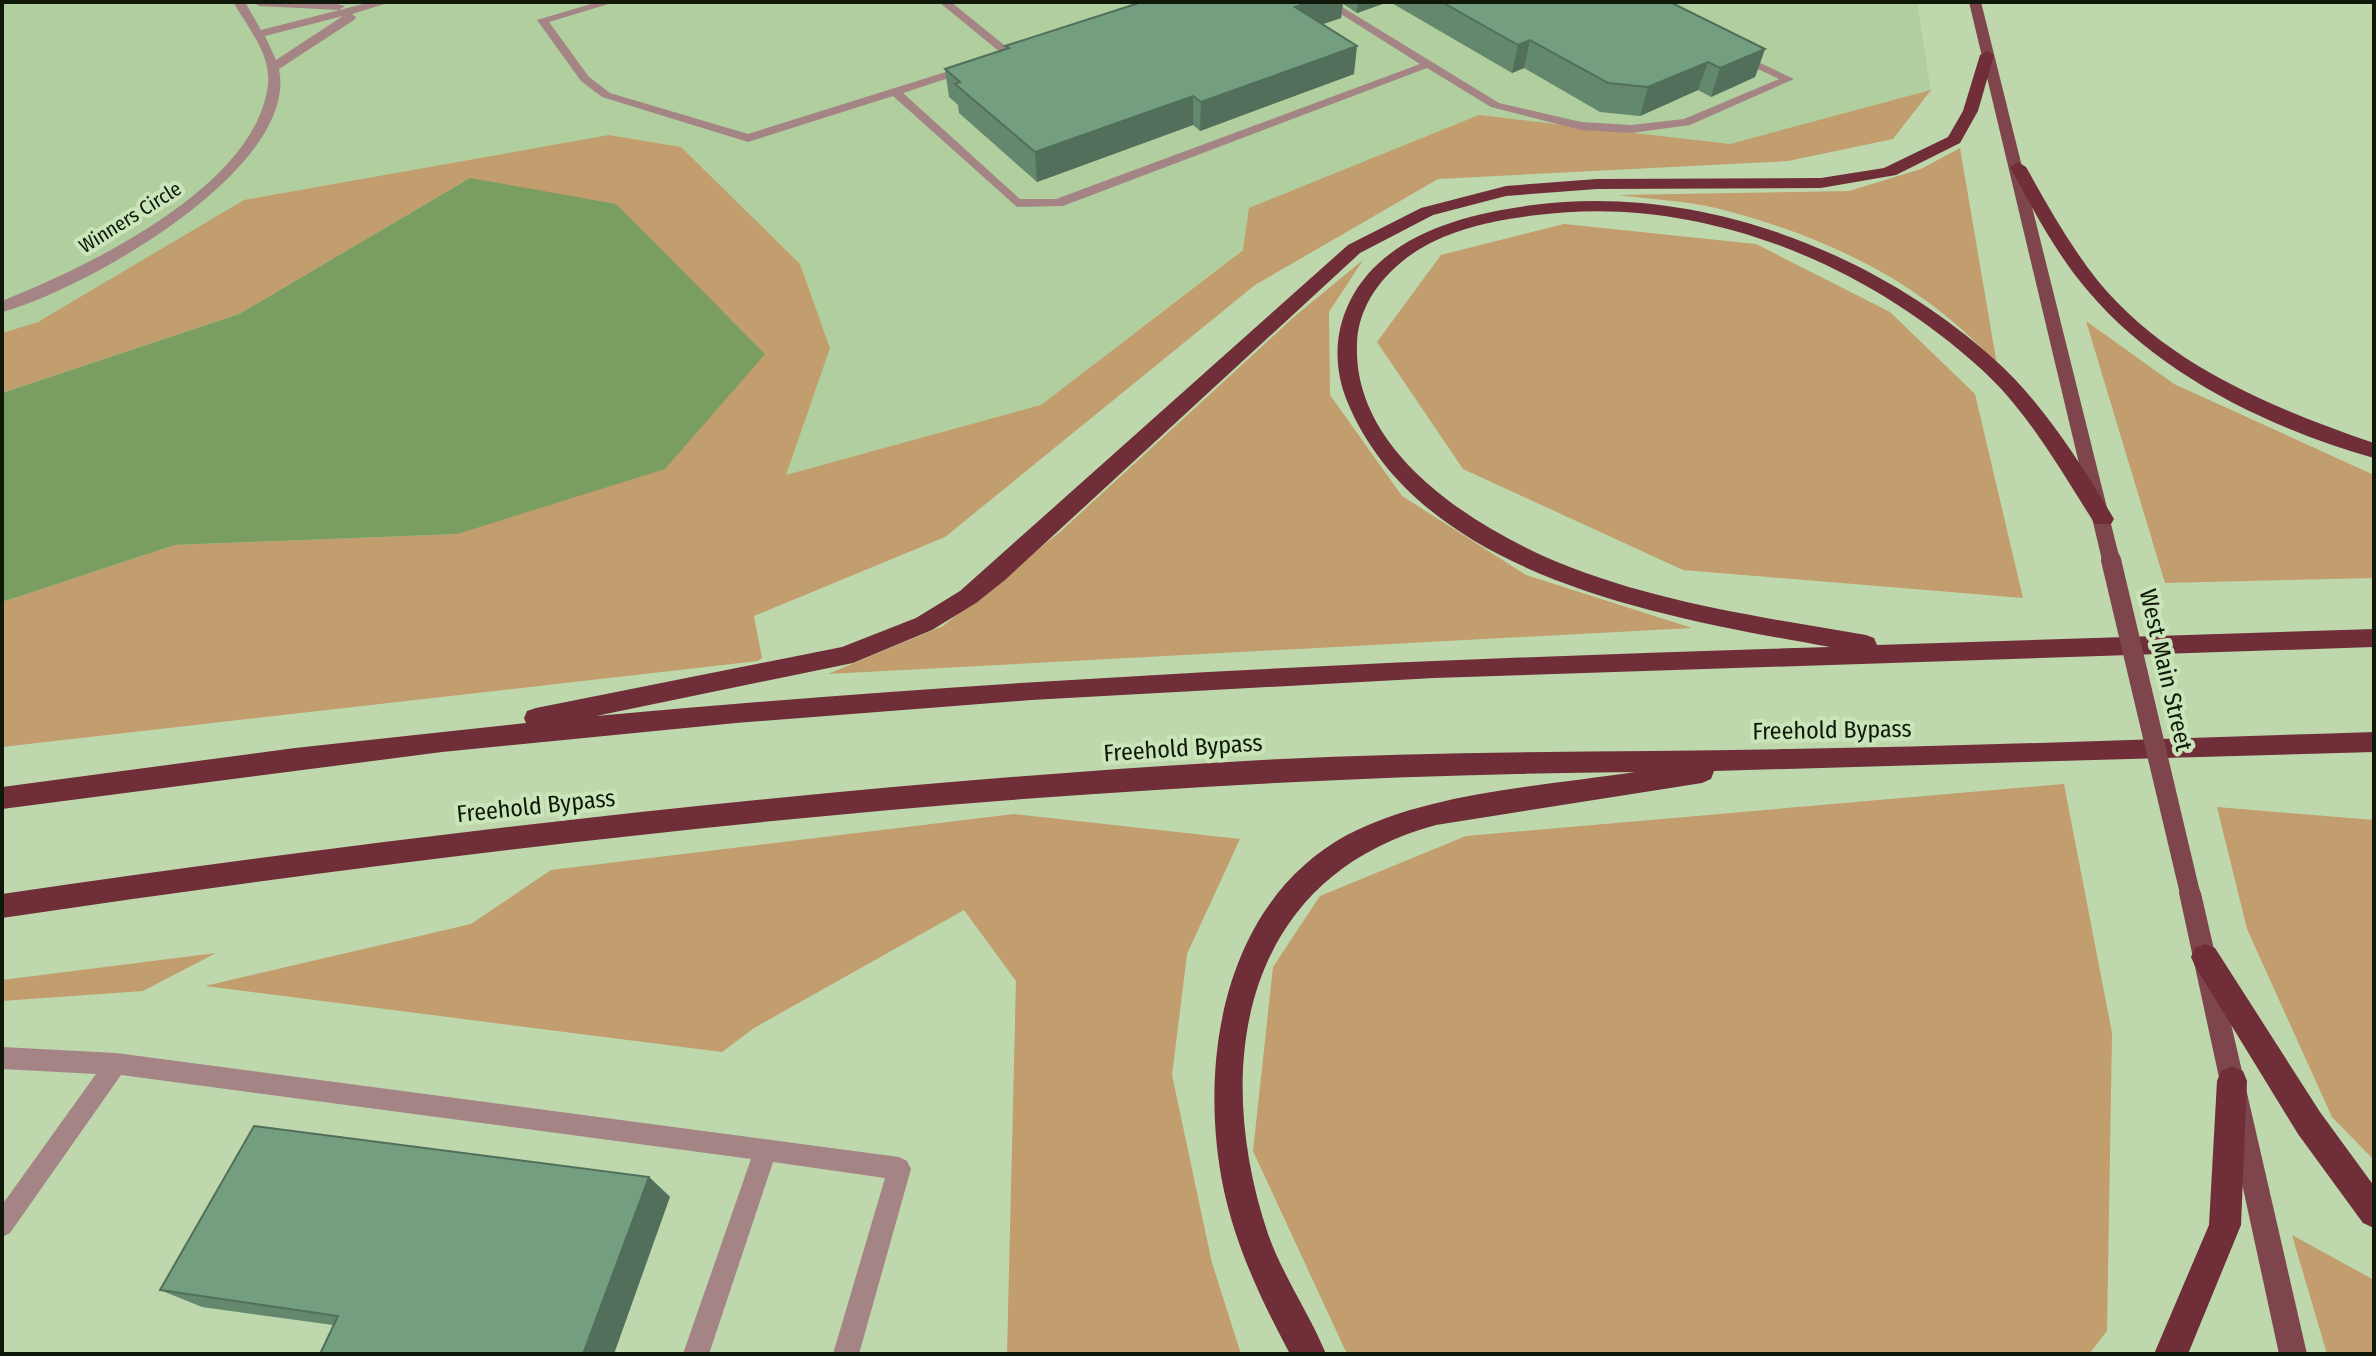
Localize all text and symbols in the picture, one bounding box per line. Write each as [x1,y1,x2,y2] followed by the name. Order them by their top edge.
[74,176,186,258] street label: Winners Circle
[2134,586,2198,754] street label: West Main Street
[1752,715,1912,745] street label: Freehold Bypass
[1103,728,1263,768] street label: Freehold Bypass
[455,784,617,828] street label: Freehold Bypass

